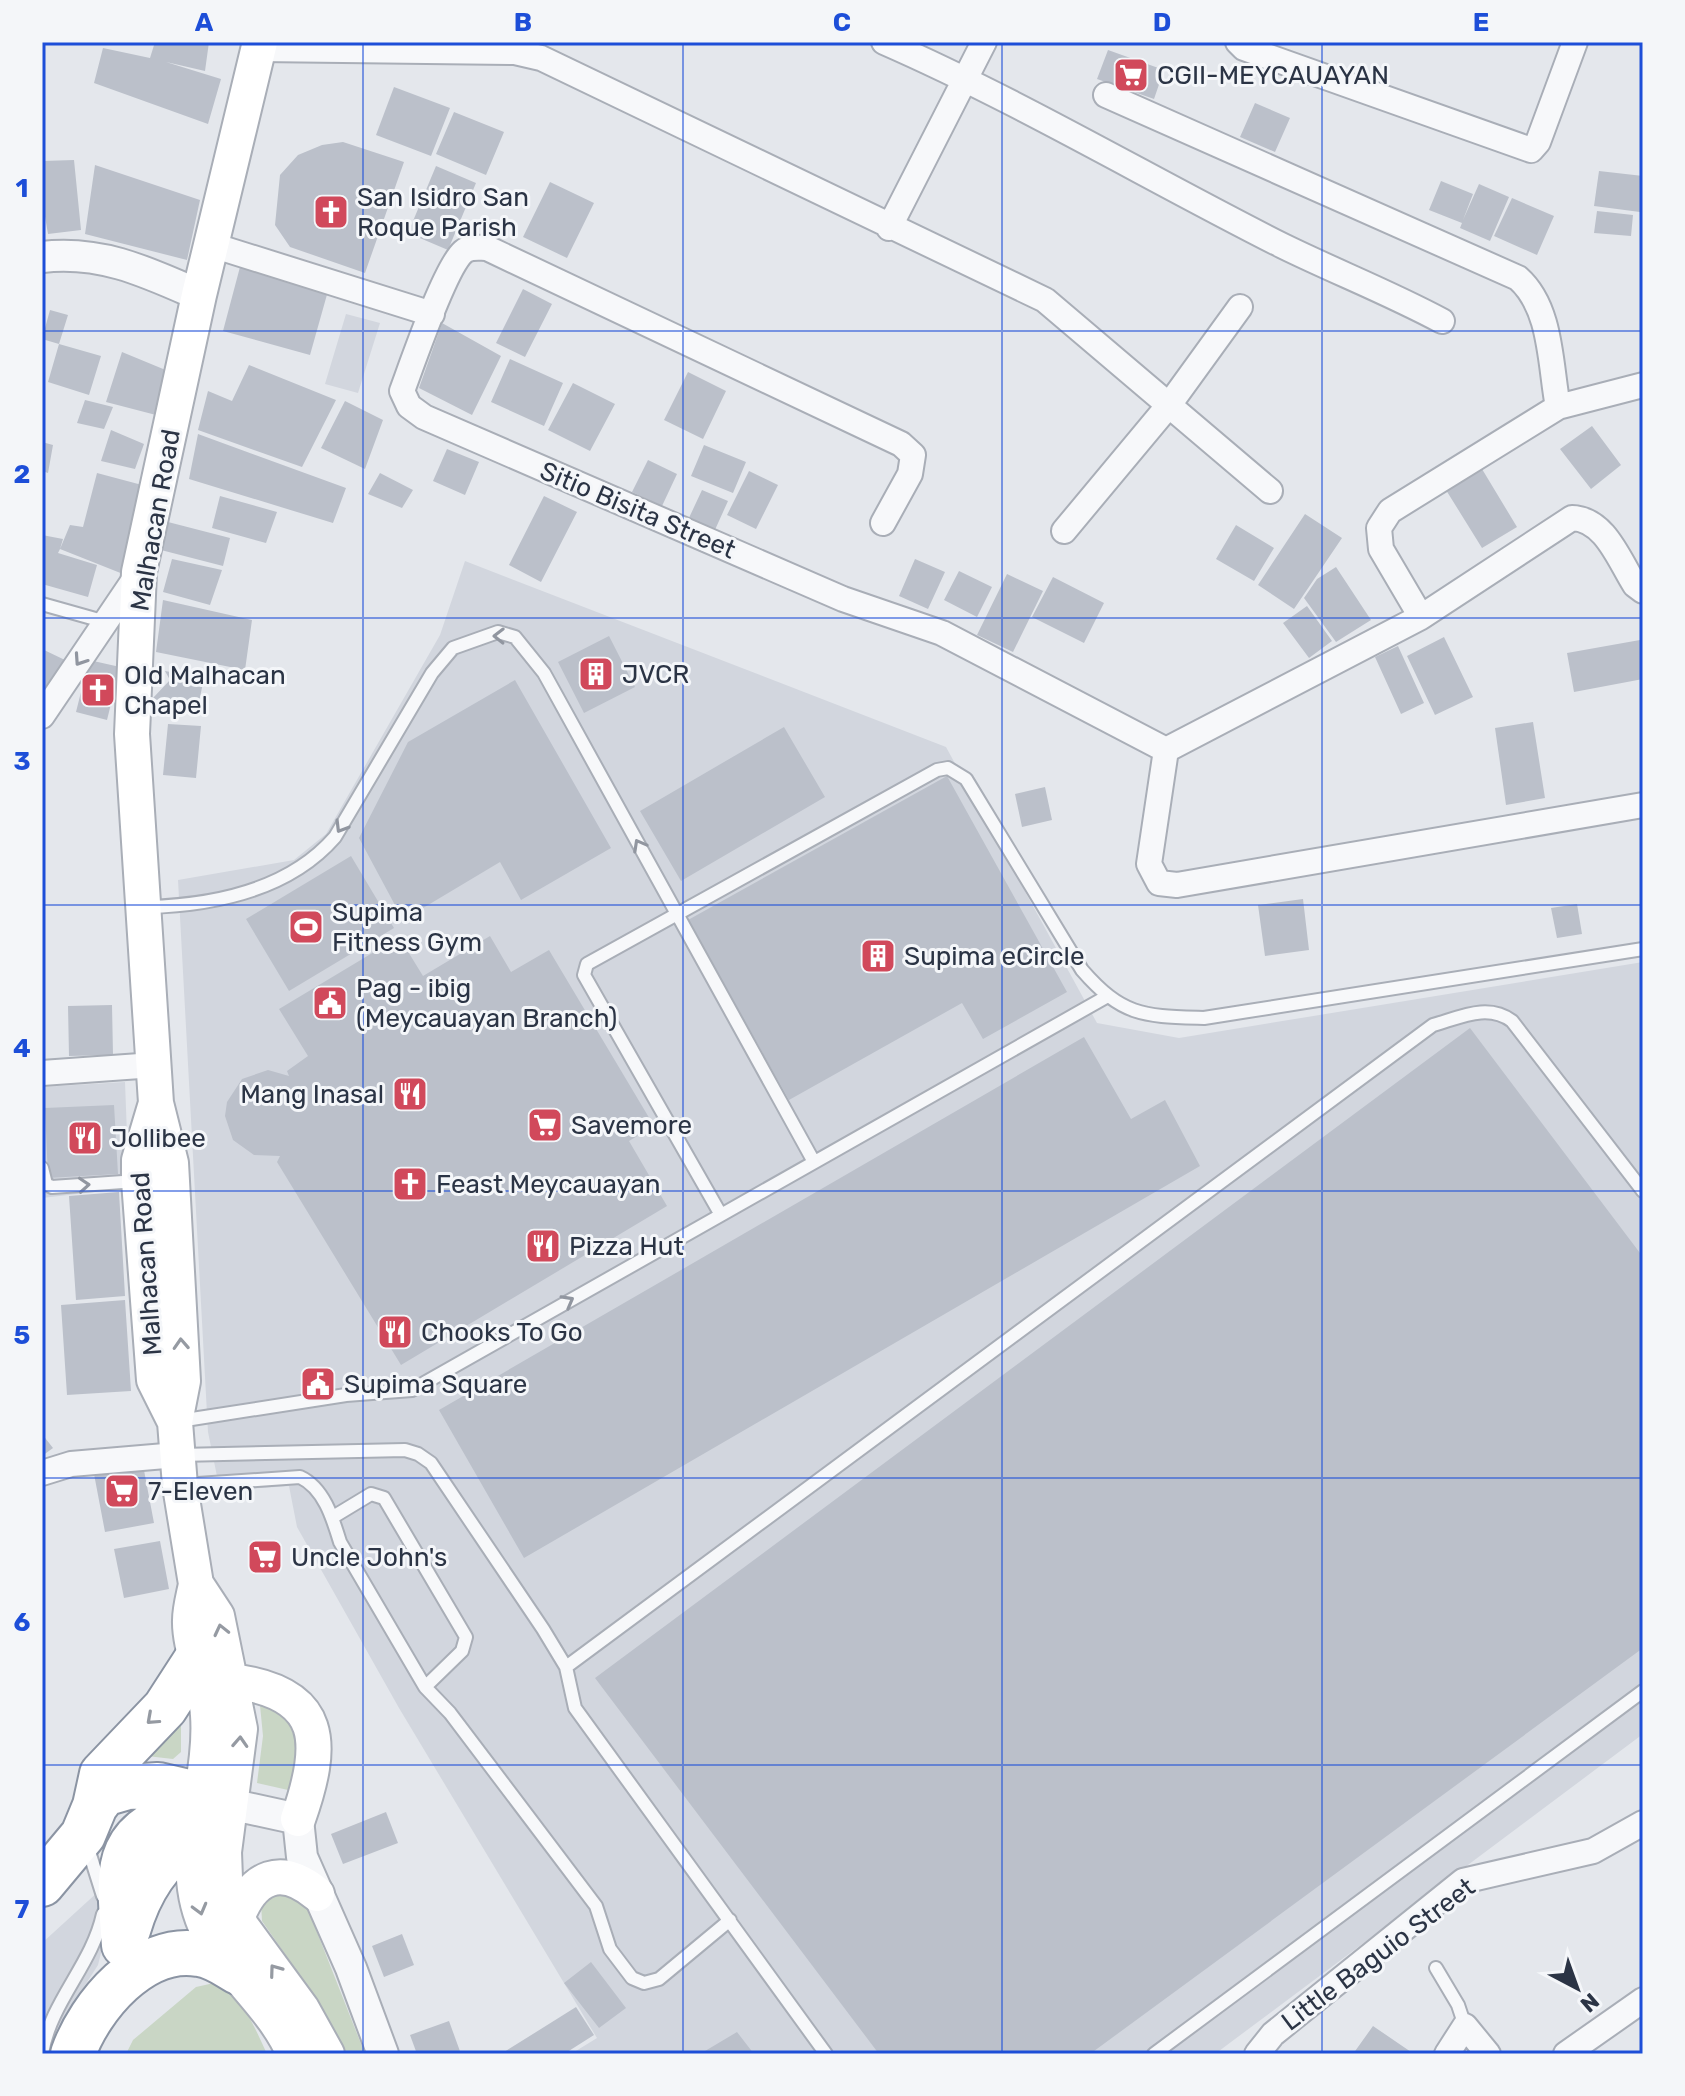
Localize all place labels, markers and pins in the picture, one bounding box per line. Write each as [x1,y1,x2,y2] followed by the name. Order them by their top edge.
[1112,56,1150,94] supermarket icon: CGII-MEYCAUAYAN
[1157,60,1389,91] place label: CGII-MEYCAUAYAN
[357,182,529,243] place label: San Isidro San Roque Parish
[312,193,350,231] church icon: San Isidro San Roque Parish
[577,655,615,693] building icon: JVCR
[622,659,689,690] place label: JVCR
[124,660,286,721] place label: Old Malhacan Chapel
[79,671,117,709] church icon: Old Malhacan Chapel
[332,897,482,958] place label: Supima Fitness Gym
[287,908,325,946] sports icon: Supima Fitness Gym
[859,937,897,975] building icon: Supima eCircle
[904,941,1084,972] place label: Supima eCircle
[356,973,617,1034] place label: Pag - ibig (Meycauayan Branch)
[311,984,349,1022] public building icon: Pag - ibig (Meycauayan Branch)
[391,1075,429,1113] restaurant icon: Mang Inasal
[240,1079,384,1110] place label: Mang Inasal
[526,1106,564,1144] supermarket icon: Savemore
[571,1110,692,1141] place label: Savemore
[66,1119,104,1157] restaurant icon: Jollibee
[111,1123,206,1154] place label: Jollibee
[391,1165,429,1203] church icon: Feast Meycauayan
[436,1169,661,1200] place label: Feast Meycauayan
[524,1227,562,1265] restaurant icon: Pizza Hut
[569,1231,684,1262] place label: Pizza Hut
[376,1313,414,1351] restaurant icon: Chooks To Go
[421,1317,583,1348] place label: Chooks To Go
[299,1365,337,1403] public building icon: Supima Square
[344,1369,527,1400] place label: Supima Square
[103,1472,141,1510] supermarket icon: 7-Eleven
[148,1476,253,1507] place label: 7-Eleven
[246,1538,284,1576] supermarket icon: Uncle John's
[291,1542,447,1573] place label: Uncle John's

